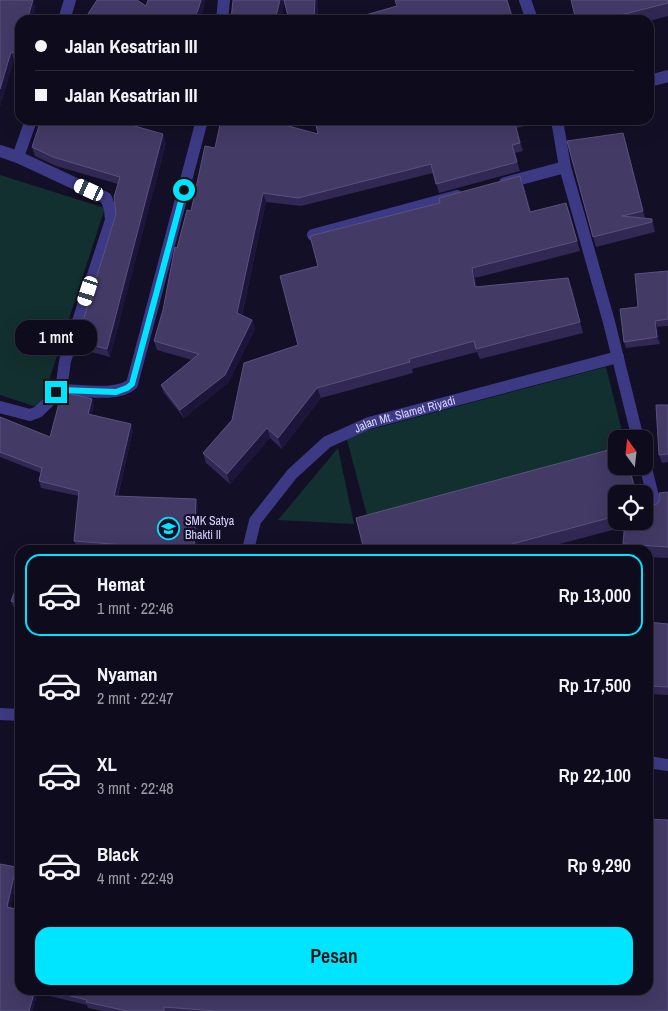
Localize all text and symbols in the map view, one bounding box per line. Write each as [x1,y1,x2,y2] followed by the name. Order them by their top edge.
[65,33,198,59] text: Jalan Kesatrian III
[65,82,198,108] text: Jalan Kesatrian III
[72,177,105,203] car
[173,179,195,201] route start
[76,274,99,308] car
[15,320,97,354] callout: 1 mnt
[39,326,73,348] text: 1 mnt
[45,381,67,403] route end
[352,392,457,437] street label: Jalan Mt. Slamet Riyadi
[608,430,652,475] north arrow
[608,430,653,530] map controls
[608,485,653,530] button: locate
[185,513,235,543] place label: SMK Satya Bhakti II
[157,516,181,540] school or university icon: SMK Satya Bhakti II
[97,571,145,597] text: Hemat
[37,573,82,618] icon: car
[559,582,631,608] text: Rp 13,000
[97,597,174,619] text: 1 mnt · 22:46
[97,661,158,687] text: Nyaman
[37,663,82,708] icon: car
[559,672,631,698] text: Rp 17,500
[97,687,174,709] text: 2 mnt · 22:47
[97,751,117,777] text: XL
[37,753,82,798] icon: car
[559,762,631,788] text: Rp 22,100
[97,777,174,799] text: 3 mnt · 22:48
[97,841,139,867] text: Black
[37,843,82,888] icon: car
[567,852,631,878] text: Rp 9,290
[97,867,174,889] text: 4 mnt · 22:49
[35,927,633,985] button: Pesan

